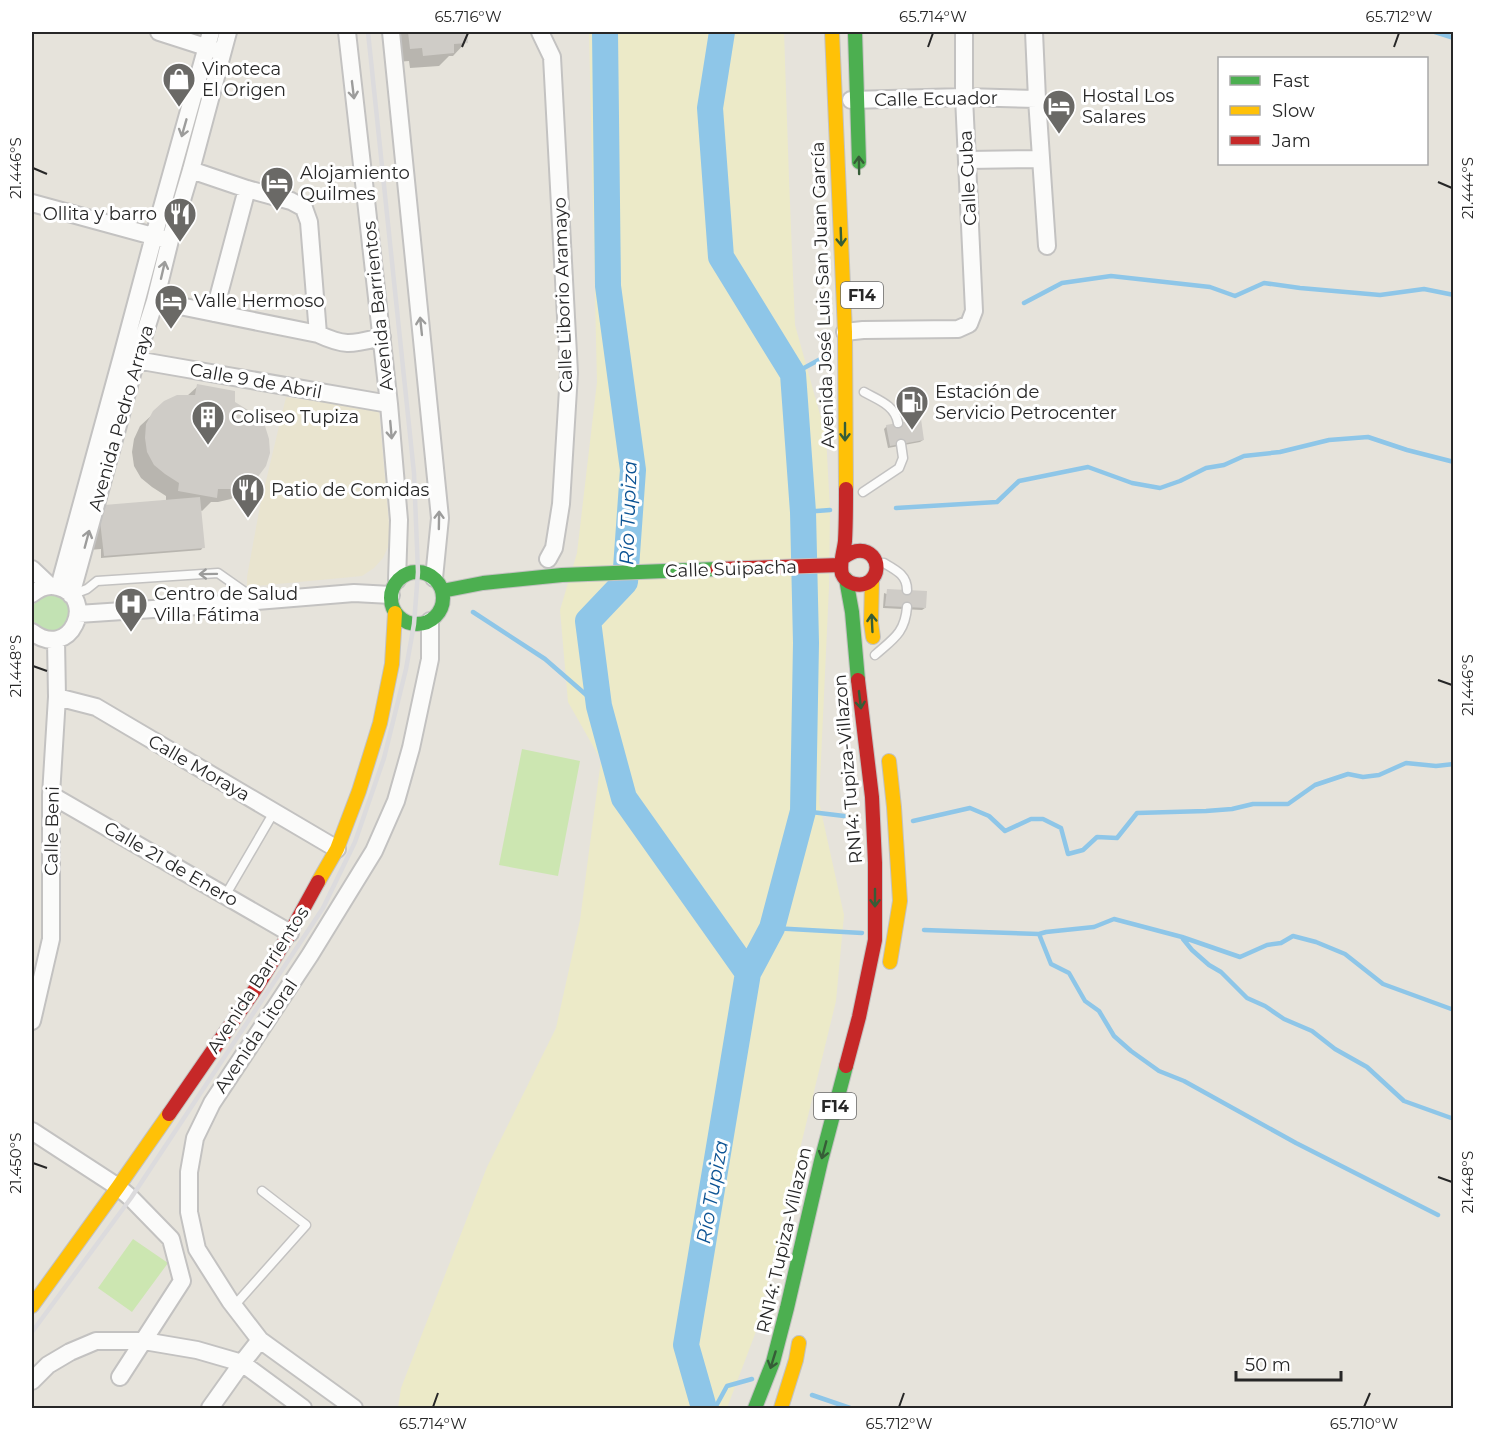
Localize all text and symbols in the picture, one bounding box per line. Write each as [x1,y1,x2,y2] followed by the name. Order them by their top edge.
[434,7,502,26] text: 65.716°W
[899,7,967,26] text: 65.714°W
[1366,7,1433,26] text: 65.712°W
[1218,57,1428,165] legend
[202,58,286,101] place label: Vinoteca El Origen
[161,61,197,108] shop icon: Vinoteca El Origen
[1272,70,1310,92] text: Fast
[348,79,359,99] one-way arrow
[1082,85,1175,128] place label: Hostal Los Salares
[874,87,998,111] street label: Calle Ecuador
[1041,88,1077,135] hotel icon: Hostal Los Salares
[1272,100,1315,122] text: Slow
[178,118,189,137] one-way arrow
[955,130,981,226] street label: Calle Cuba
[1271,130,1311,152] text: Jam
[6,137,25,199] text: 21.446°S
[807,141,839,449] street label: Avenida José Luis San Juan García
[853,155,865,175] one-way arrow
[1458,157,1477,219] text: 21.444°S
[300,162,410,205] place label: Alojamiento Quilmes
[259,165,295,212] hotel icon: Alojamiento Quilmes
[162,196,198,243] restaurant icon: Ollita y barro
[549,197,577,393] street label: Calle Liborio Aramayo
[43,203,157,225] place label: Ollita y barro
[358,220,398,392] street label: Avenida Barrientos
[835,226,846,246] one-way arrow
[157,261,169,280] one-way arrow
[841,282,883,308] road number: F14
[153,283,189,330] hotel icon: Valle Hermoso
[194,290,325,312] place label: Valle Hermoso
[415,317,426,336] one-way arrow
[84,322,158,514] street label: Avenida Pedro Arraya
[188,359,324,403] street label: Calle 9 de Abril
[935,381,1117,424] place label: Estación de Servicio Petrocenter
[894,384,930,431] fuel station icon: Estación de Servicio Petrocenter
[190,399,226,446] building icon: Coliseo Tupiza
[231,406,359,428] place label: Coliseo Tupiza
[386,419,397,439] one-way arrow
[839,421,851,441] one-way arrow
[614,460,642,566] water label: Río Tupiza
[230,472,266,519] restaurant icon: Patio de Comidas
[271,479,430,501] place label: Patio de Comidas
[433,511,445,530] one-way arrow
[81,530,93,549] one-way arrow
[665,556,797,582] street label: Calle Suipacha
[199,568,218,580] one-way arrow
[154,583,298,626] place label: Centro de Salud Villa Fátima
[113,586,149,633] hospital icon: Centro de Salud Villa Fátima
[867,614,878,634] one-way arrow
[6,635,25,697] text: 21.448°S
[1458,654,1477,716] text: 21.446°S
[829,673,867,865] street label: RN14: Tupiza-Villazon
[855,690,866,709] one-way arrow
[144,730,254,806] street label: Calle Moraya
[40,786,64,876] street label: Calle Beni
[100,817,242,911] street label: Calle 21 de Enero
[869,887,881,907] one-way arrow
[202,902,314,1058] street label: Avenida Barrientos
[210,975,302,1097] street label: Avenida Litoral
[814,1093,856,1119] road number: F14
[6,1132,25,1194] text: 21.450°S
[691,1138,733,1246] water label: Río Tupiza
[818,1140,829,1159] one-way arrow
[752,1145,816,1335] street label: RN14: Tupiza-Villazon
[1458,1151,1477,1213] text: 21.448°S
[1236,1344,1341,1382] scale bar
[767,1350,778,1369] one-way arrow
[1245,1354,1291,1376] text: 50 m
[399,1414,467,1433] text: 65.714°W
[866,1414,933,1433] text: 65.712°W
[1330,1414,1399,1433] text: 65.710°W

